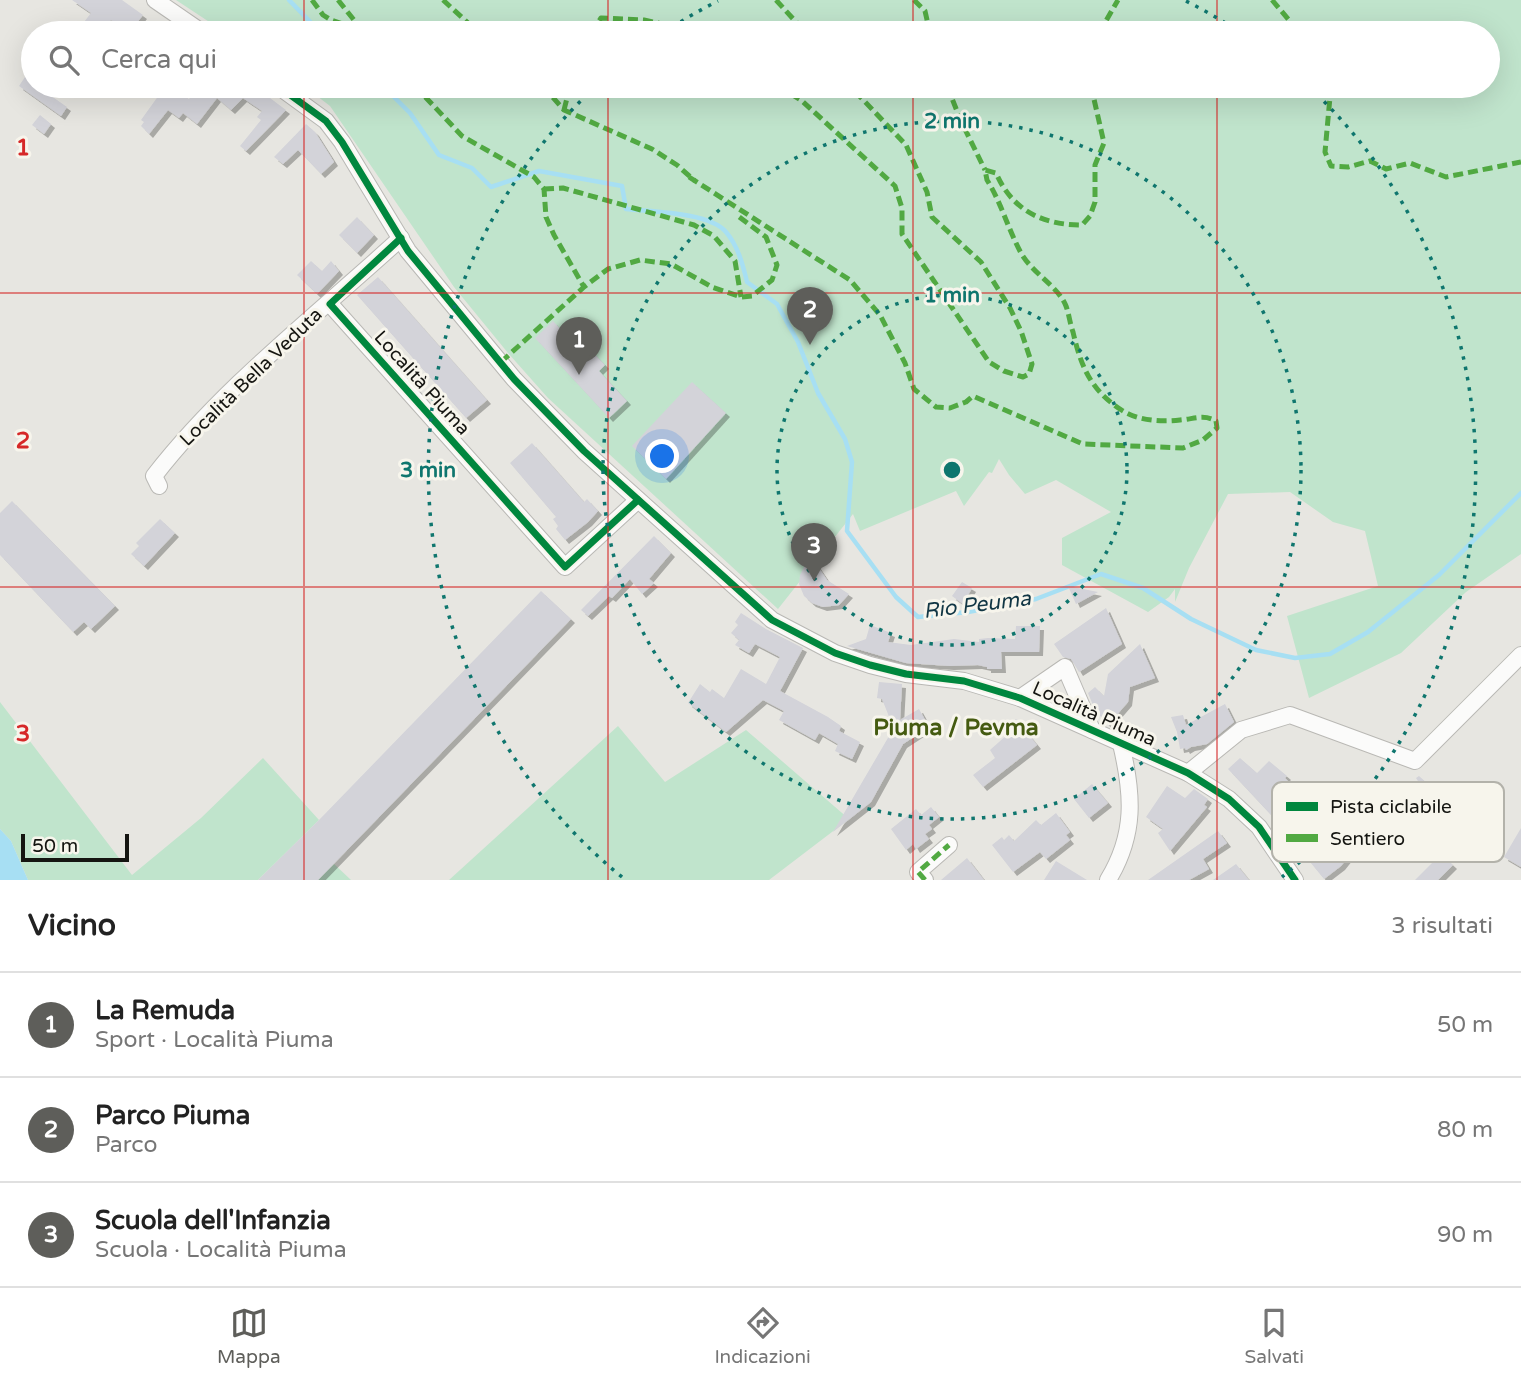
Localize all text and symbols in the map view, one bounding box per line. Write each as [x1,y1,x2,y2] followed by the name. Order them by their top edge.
[21,21,1500,98] search box
[45,41,83,79] icon: search
[101,44,217,75] text: Cerca qui
[924,109,980,134] text: 2 min
[16,134,30,162] text: 1
[924,283,980,308] text: 1 min
[787,287,833,345] pin: 2
[175,303,327,451] street label: Località Bella Veduta
[556,317,602,375] pin: 1
[369,326,475,440] street label: Località Piuma
[16,427,30,455] text: 2
[645,439,679,473] your location
[400,458,456,483] text: 3 min
[940,458,964,482] centre of rings
[791,523,837,581] pin: 3
[922,586,1033,624] water label: Rio Peuma
[1029,677,1159,751] street label: Località Piuma
[873,714,1039,742] district label: Piuma / Pevma
[16,720,30,748] text: 3
[1272,782,1504,862] legend
[1330,796,1452,818] text: Pista ciclabile
[1330,828,1405,850] text: Sentiero
[21,831,130,863] scale bar
[32,835,78,857] text: 50 m
[28,907,116,944] text: Vicino
[1391,912,1493,940] text: 3 risultati
[95,995,235,1026] text: La Remuda
[44,1011,58,1039] text: 1
[1437,1011,1493,1039] text: 50 m
[95,1026,334,1054] text: Sport · Località Piuma
[95,1100,250,1131] text: Parco Piuma
[44,1116,58,1144] text: 2
[1437,1116,1493,1144] text: 80 m
[95,1131,157,1159] text: Parco
[95,1205,331,1236] text: Scuola dell'Infanzia
[44,1221,58,1249] text: 3
[1437,1221,1493,1249] text: 90 m
[95,1236,347,1264] text: Scuola · Località Piuma
[217,1304,281,1368] tab: Mappa
[714,1304,811,1368] tab: Indicazioni
[1245,1304,1304,1368] tab: Salvati

